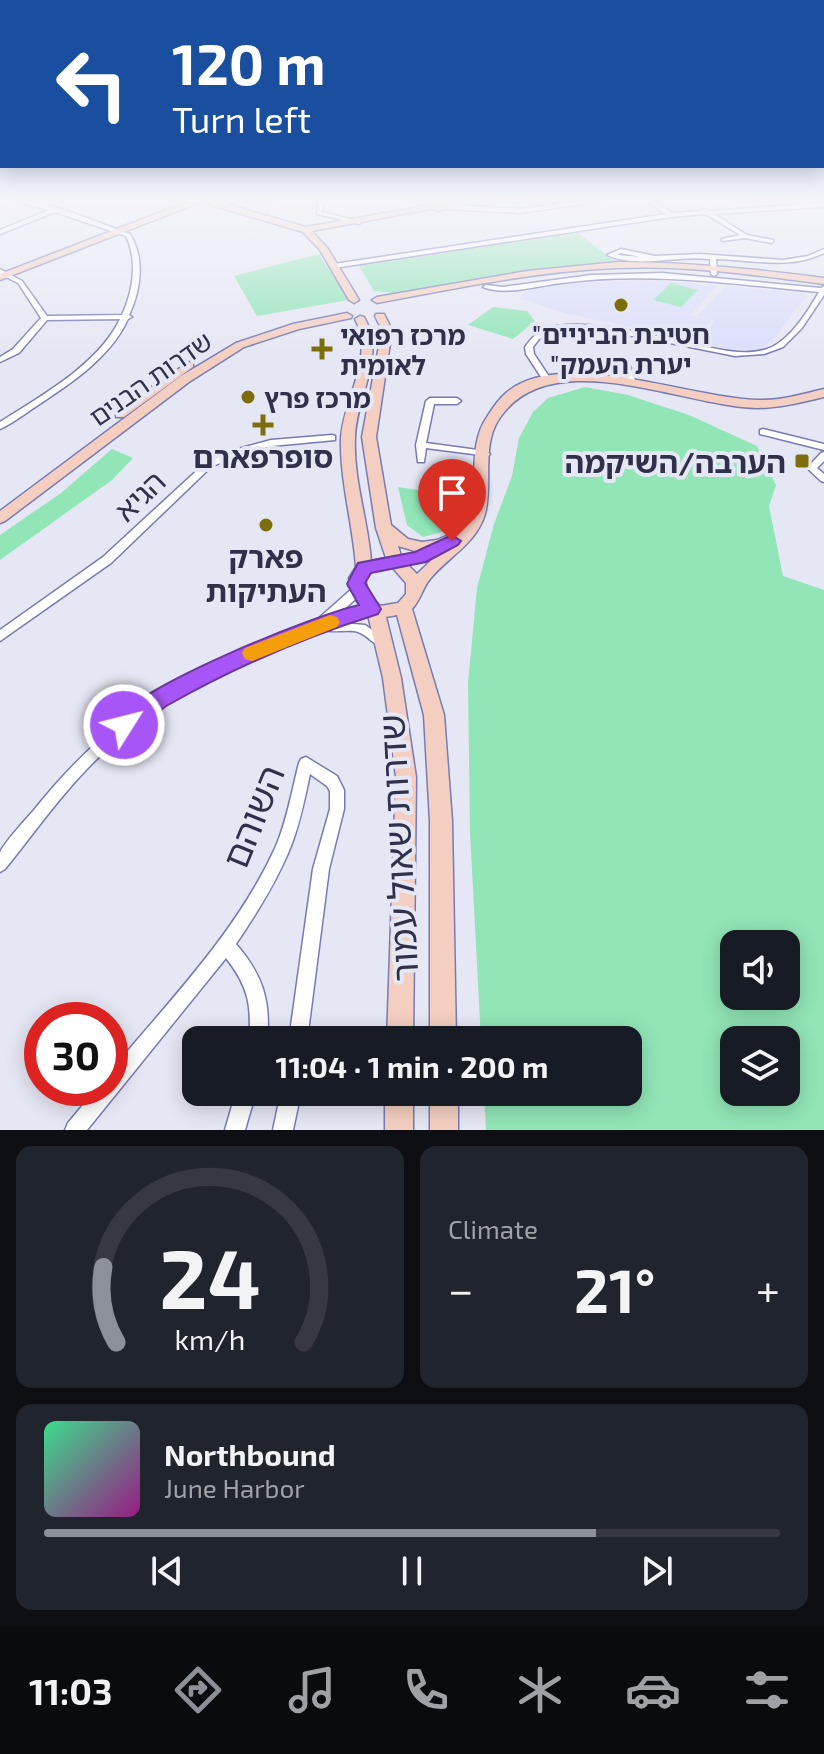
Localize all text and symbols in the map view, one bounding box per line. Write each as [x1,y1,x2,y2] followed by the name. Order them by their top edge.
[172,29,326,96] text: 120 m
[40,32,144,136] icon: left
[172,97,311,140] text: Turn left
[612,296,630,314] marker: "חטיבת הביניים "יערת העמק
[532,318,710,379] place label: "חטיבת הביניים "יערת העמק
[340,319,465,380] place label: מרכז רפואי לאומית
[83,324,217,432] street label: שדרות הבנים
[311,338,333,360] marker: מרכז רפואי לאומית
[264,382,371,413] place label: מרכז פרץ
[239,388,257,406] marker: מרכז פרץ
[254,416,272,434] marker: סופרפארם
[193,438,333,474] place label: סופרפארם
[564,443,786,479] place label: הערבה/השיקמה
[793,452,811,470] marker: הערבה/השיקמה
[418,459,486,541] pin
[106,462,172,528] street label: הגיא
[430,471,474,515] icon: arrive
[257,516,275,534] marker: פארק העתיקות
[205,538,327,608] place label: פארק העתיקות
[82,683,166,767] position arrow
[369,713,425,983] street label: שדרות שאול עמור
[212,758,292,874] street label: השוהם
[720,930,800,1106] map controls
[720,930,800,1010] button: sound
[24,1002,128,1106] speed limit sign: 30
[720,1026,800,1106] button: layers
[275,1048,549,1084] text: 11:04 · 1 min · 200 m
[448,1213,538,1244] text: Climate
[159,1226,261,1326] text: 24
[574,1253,655,1325] text: 21°
[448,1262,474,1315] text: −
[756,1262,780,1315] text: +
[175,1321,245,1356] text: km/h
[164,1436,336,1472] text: Northbound
[164,1472,305,1503] text: June Harbor
[145,1549,189,1593] icon: previous
[390,1549,434,1593] icon: pause
[635,1549,679,1593] icon: next
[170,1662,226,1718] icon: directions
[284,1662,340,1718] icon: music
[398,1662,454,1718] icon: phone
[512,1662,568,1718] icon: climate
[625,1662,681,1718] icon: car
[739,1662,795,1718] icon: filters
[29,1669,112,1712] text: 11:03

